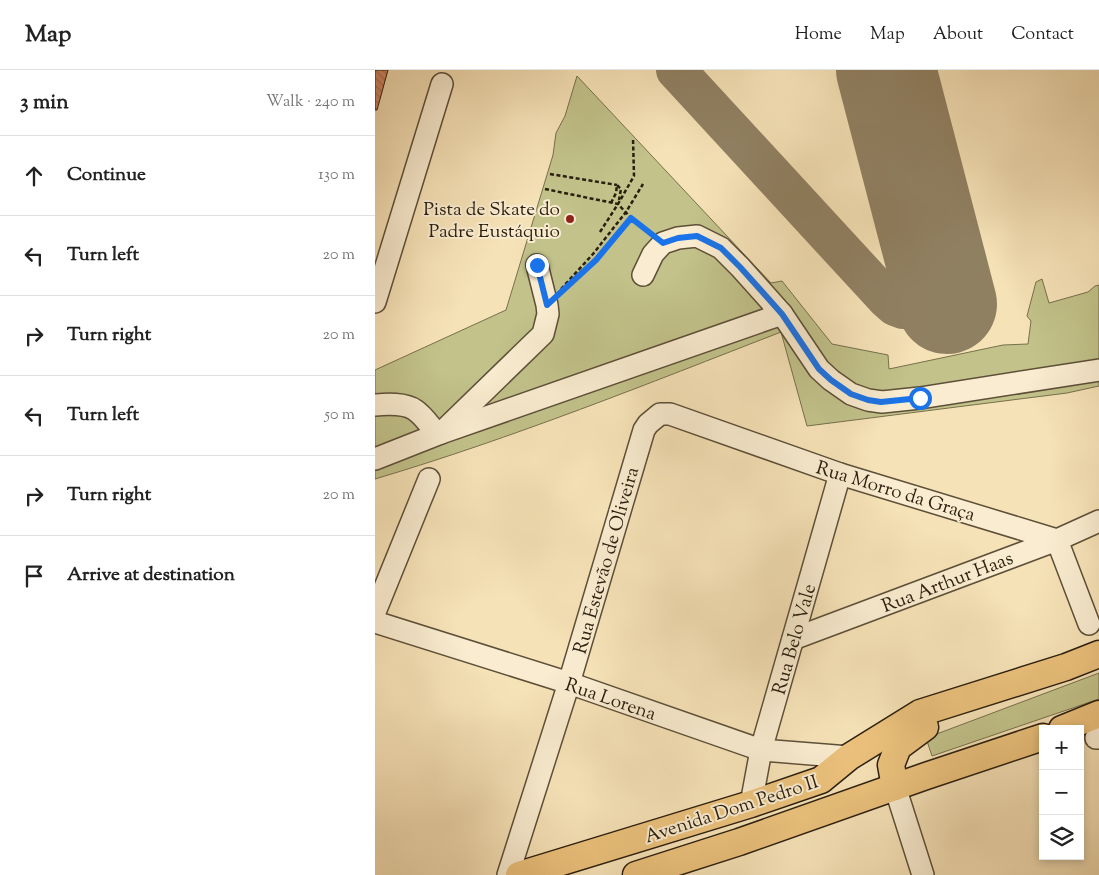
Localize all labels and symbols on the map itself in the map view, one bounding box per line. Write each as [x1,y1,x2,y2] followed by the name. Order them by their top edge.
[423,197,560,246] place label: Pista de Skate do Padre Eustáquio
[564,213,576,225] marker: Pista de Skate do Padre Eustáquio
[526,254,549,277] route end
[909,387,932,410] route start
[812,455,978,530] street label: Rua Morro da Graça
[568,464,647,657] street label: Rua Estevão de Oliveira
[878,546,1017,621] street label: Rua Arthur Haas
[767,581,824,698] street label: Rua Belo Vale
[561,672,660,729] street label: Rua Lorena
[641,770,822,851] street label: Avenida Dom Pedro II

